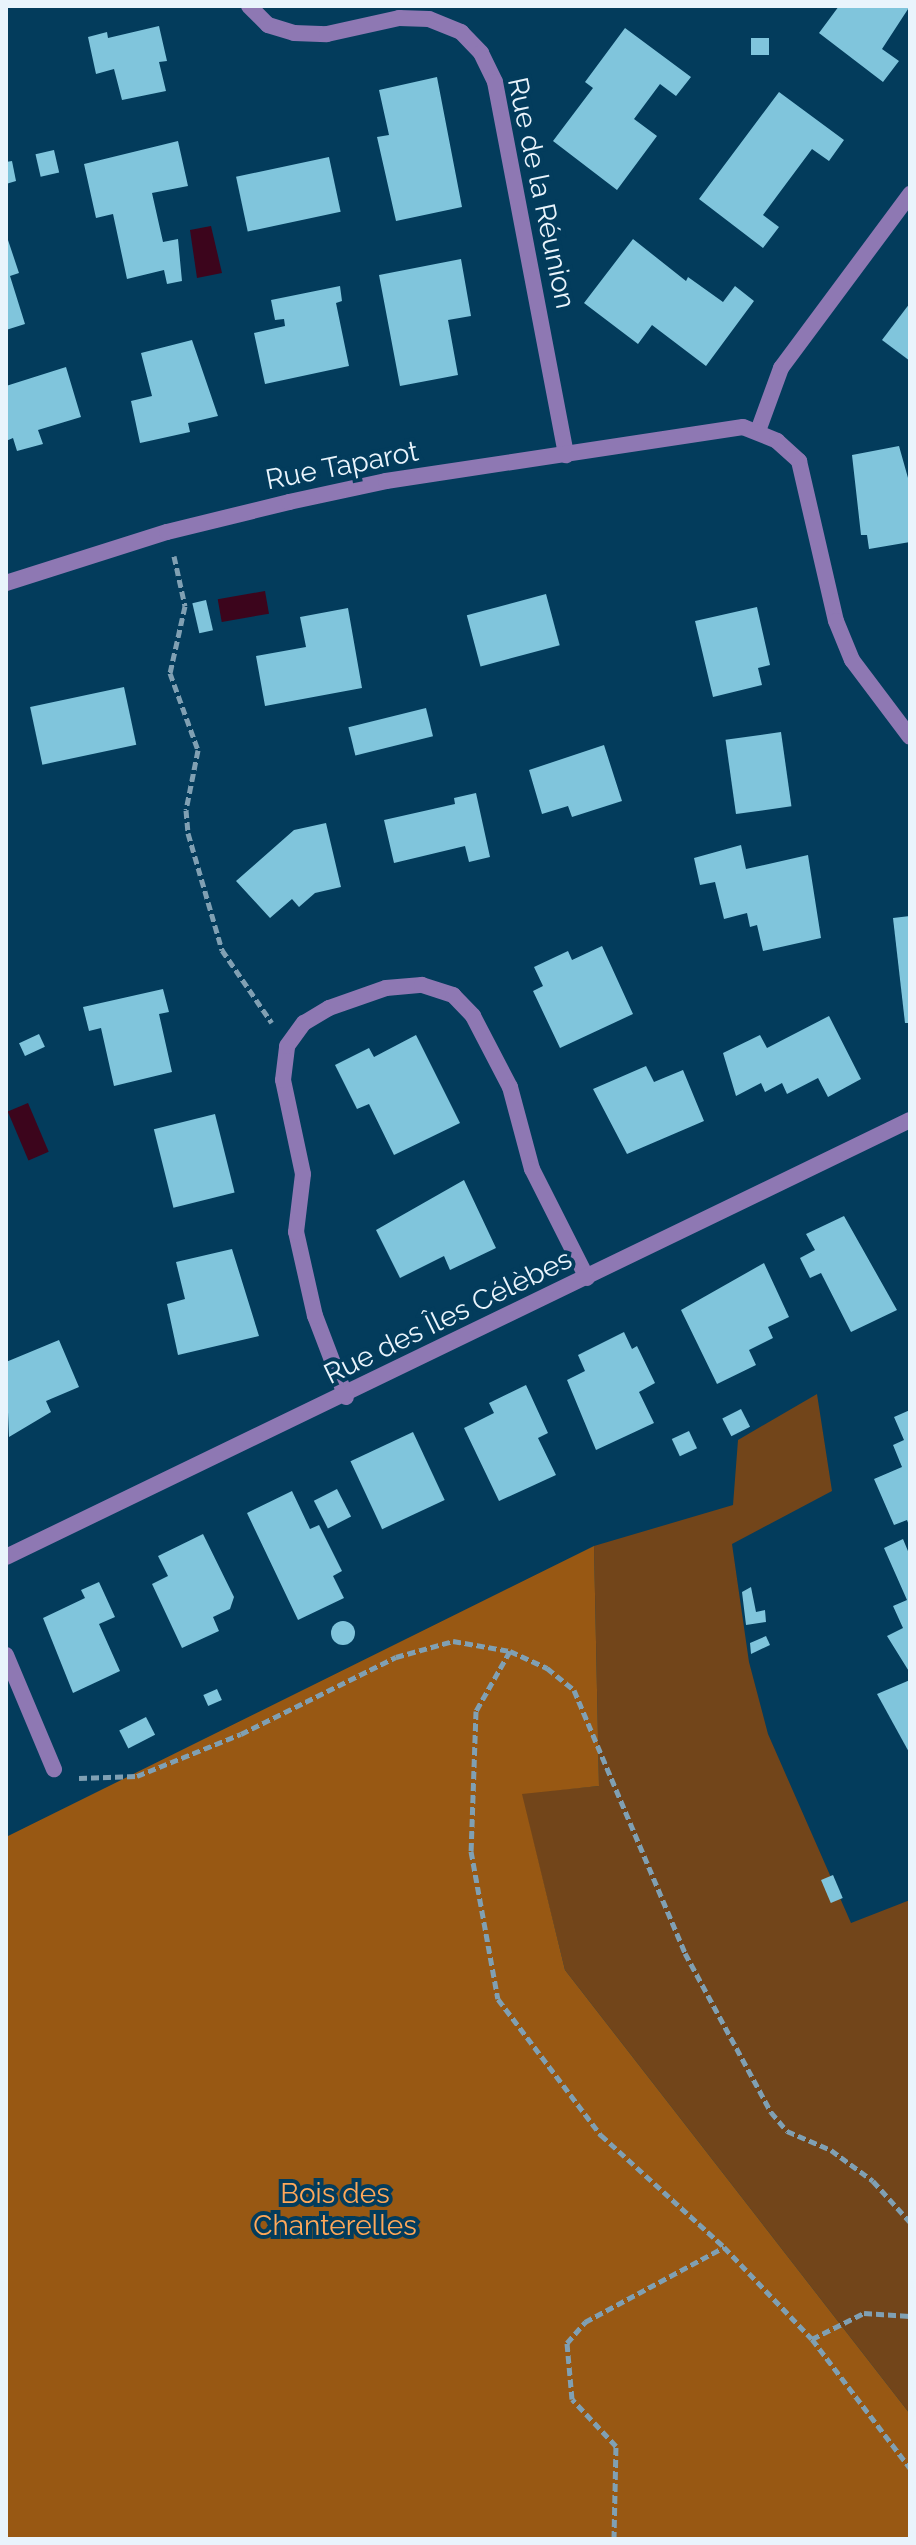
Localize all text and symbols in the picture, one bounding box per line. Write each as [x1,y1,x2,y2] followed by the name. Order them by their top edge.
[500,74,582,312] street label: Rue de la Réunion
[263,435,421,497] street label: Rue Taparot
[319,1242,577,1392] street label: Rue des Îles Célèbes
[253,2177,417,2243] park label: Bois des Chanterelles

